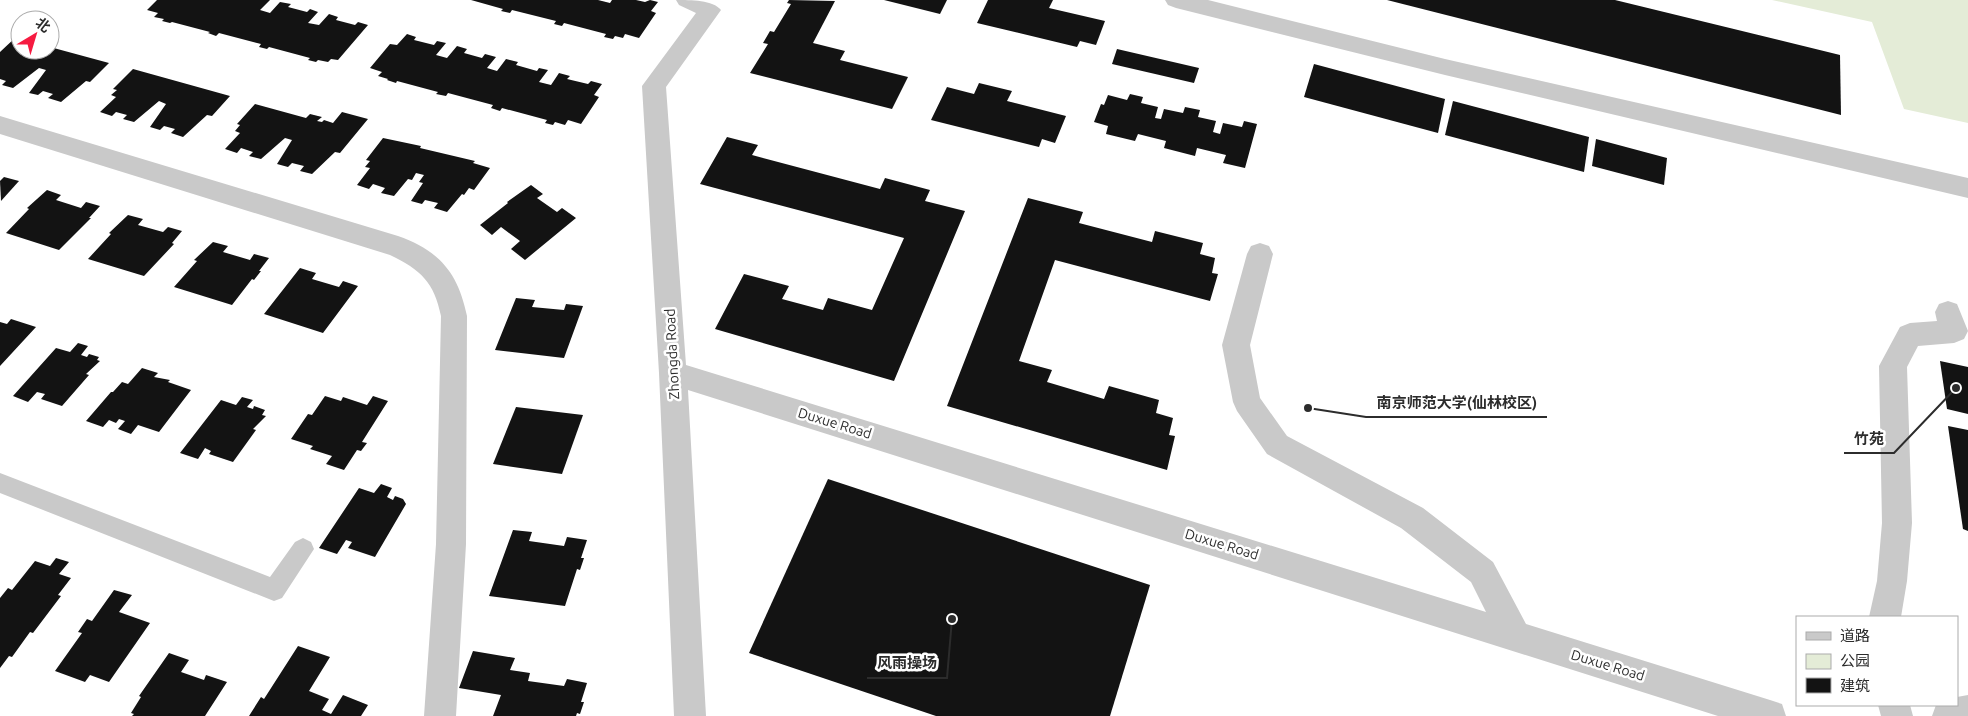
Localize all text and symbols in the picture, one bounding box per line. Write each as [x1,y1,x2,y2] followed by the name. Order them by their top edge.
[10,10,60,60] north arrow
[33,14,53,35] text: 北
[662,308,682,400] street label: Zhongda Road
[1366,387,1547,417] callout: 南京师范大学(仙林校区)
[1377,394,1537,411] text: 南京师范大学(仙林校区)
[796,404,874,442] street label: Duxue Road
[1844,423,1894,453] callout: 竹苑
[1854,430,1884,447] text: 竹苑
[1183,525,1261,563] street label: Duxue Road
[1796,616,1958,706] legend
[1840,627,1870,644] text: 道路
[1569,646,1647,684] street label: Duxue Road
[867,648,947,678] callout: 风雨操场
[1840,652,1870,669] text: 公园
[877,654,937,671] text: 风雨操场
[1840,677,1870,694] text: 建筑

